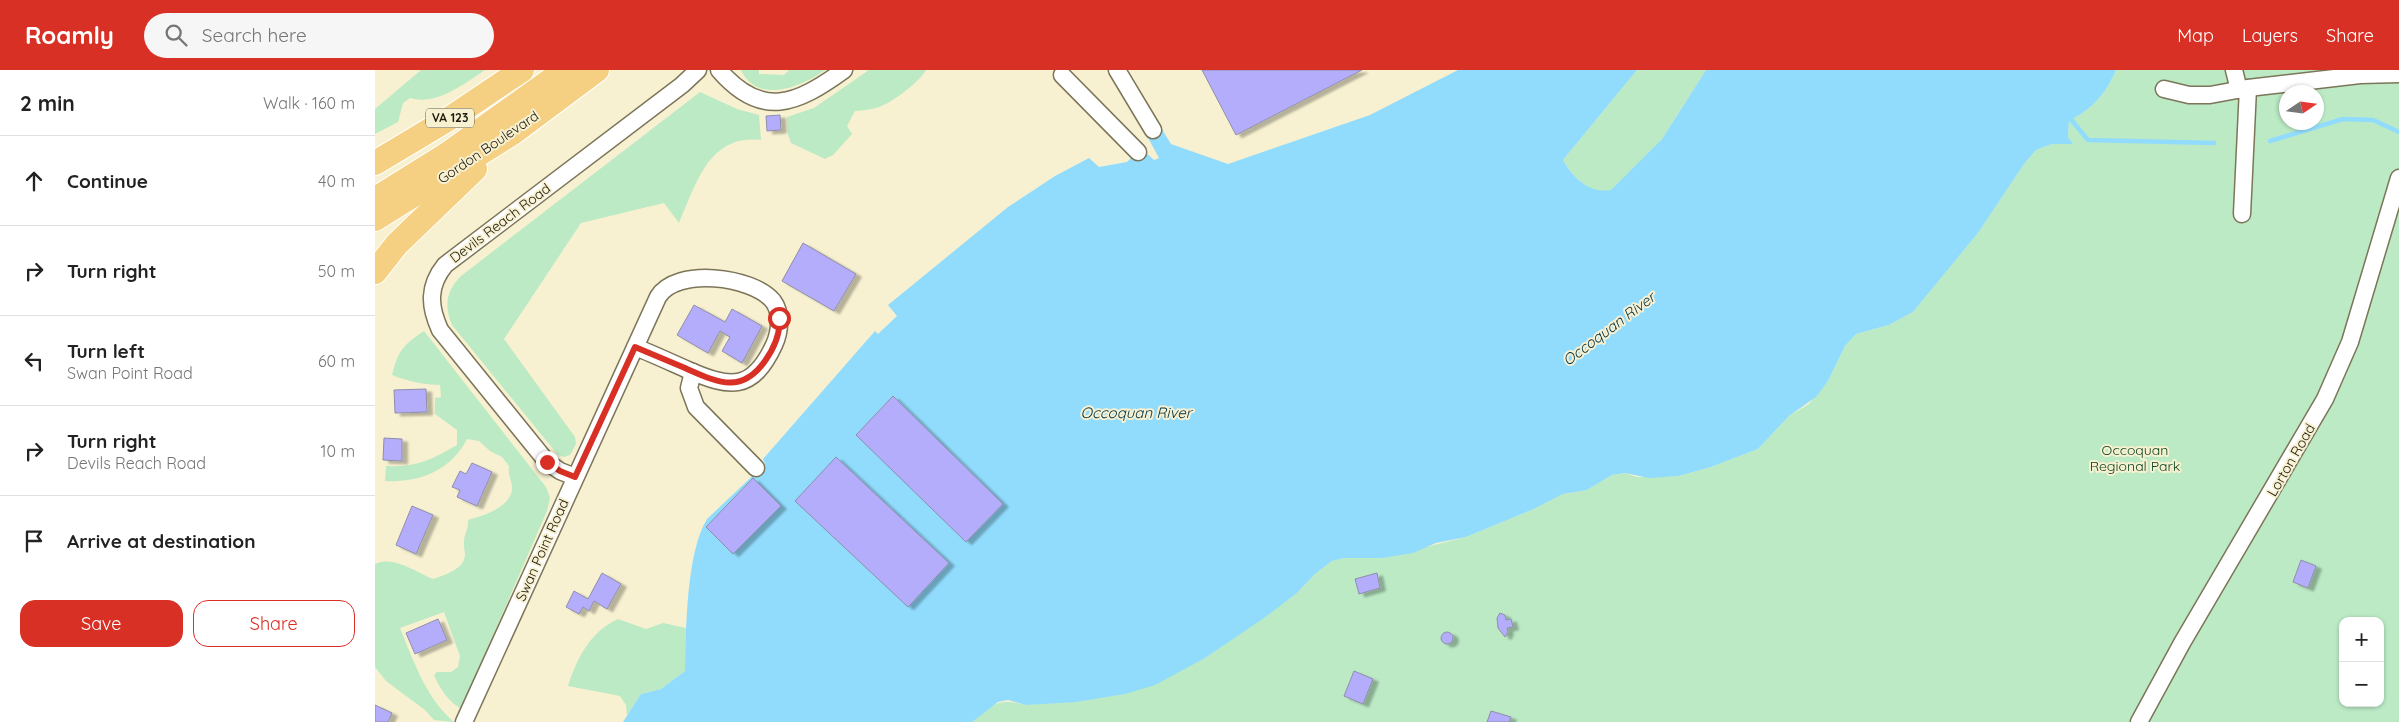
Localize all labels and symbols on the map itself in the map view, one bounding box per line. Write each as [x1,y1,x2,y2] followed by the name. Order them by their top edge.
[2279,85,2324,130] north arrow
[434,107,542,187] street label: Gordon Boulevard
[426,108,474,128] road number: VA 123
[446,179,554,267] street label: Devils Reach Road
[1559,286,1661,370] water label: Occoquan River
[768,307,791,330] route start
[1080,403,1194,422] water label: Occoquan River
[2263,420,2319,500] street label: Lorton Road
[2090,441,2180,475] park label: Occoquan Regional Park
[536,451,559,474] route end
[511,496,573,604] street label: Swan Point Road

